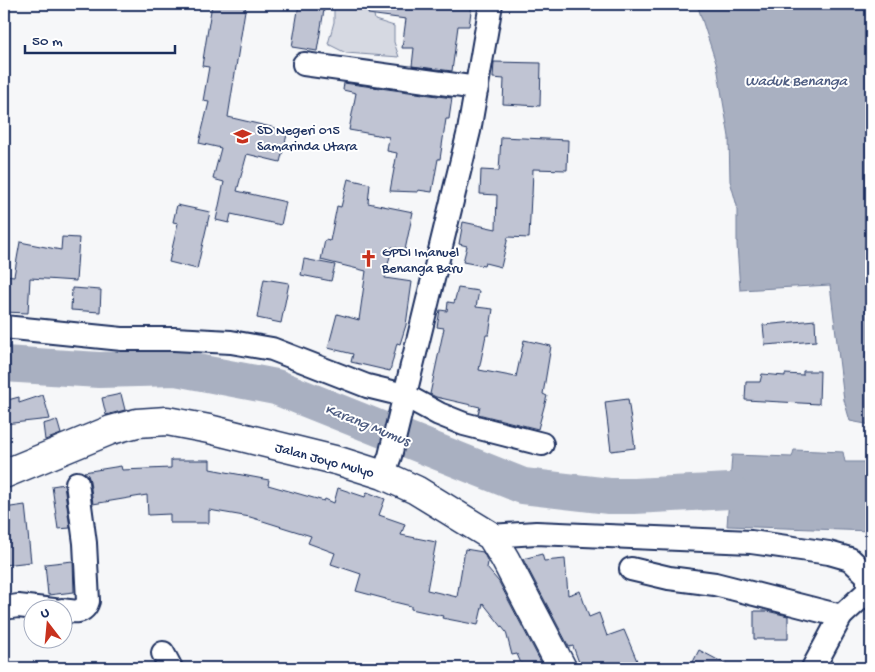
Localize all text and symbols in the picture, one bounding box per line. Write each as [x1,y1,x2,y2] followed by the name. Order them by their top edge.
[25,22,175,54] scale bar
[32,33,63,51] text: 50 m
[745,73,849,91] water label: Waduk Benanga
[257,123,358,156] place label: SD Negeri 015 Samarinda Utara
[233,127,253,147] school or university icon: SD Negeri 015 Samarinda Utara
[381,245,463,278] place label: GPDI Imanuel Benanga Baru
[358,249,378,269] church icon: GPDI Imanuel Benanga Baru
[322,401,414,452] water label: Karang Mumus
[273,440,376,483] street label: Jalan Joyo Mulyo
[22,600,72,650] north arrow
[39,605,51,623] text: U

